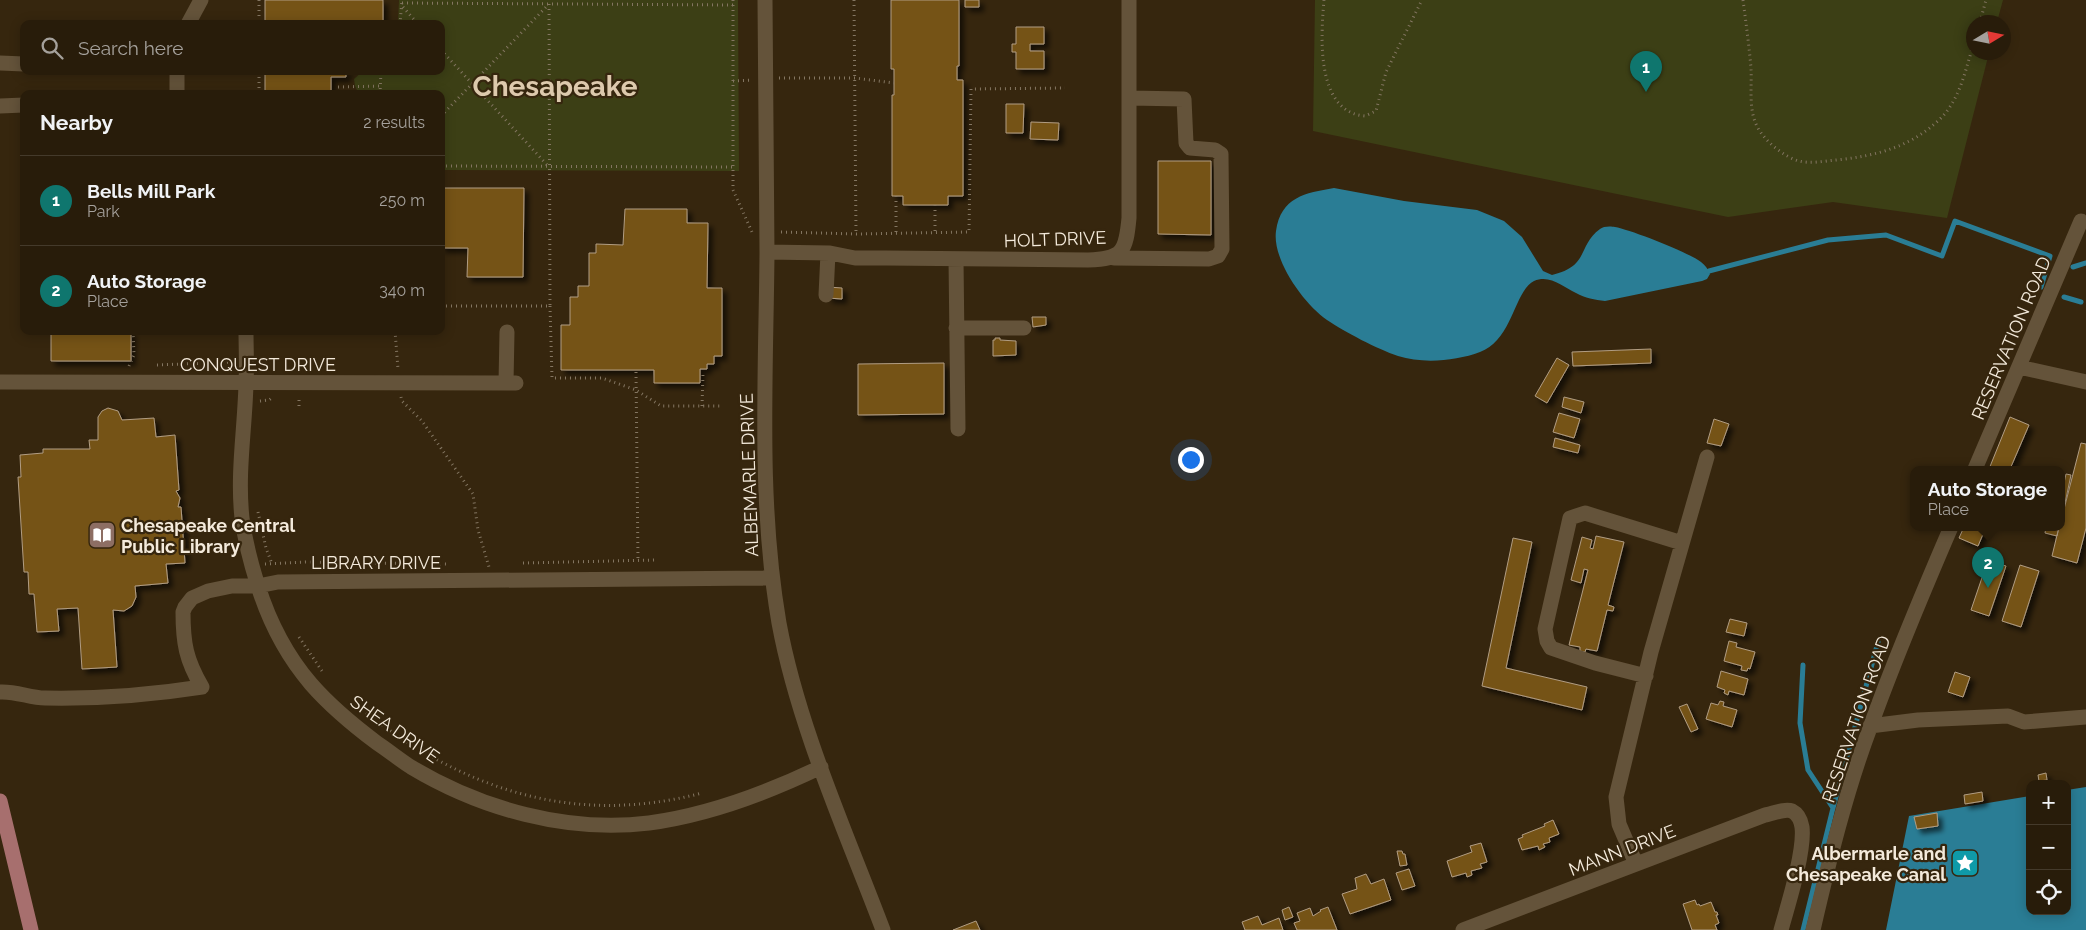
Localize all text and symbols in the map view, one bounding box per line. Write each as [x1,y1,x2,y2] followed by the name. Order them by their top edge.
[1966,15,2011,60] north arrow
[20,20,445,75] search box
[38,34,66,62] icon: search
[78,37,184,59] text: Search here
[1630,51,1662,92] pin: 1
[472,70,638,103] district label: Chesapeake
[40,110,113,135] text: Nearby
[363,113,425,132] text: 2 results
[87,180,215,202] text: Bells Mill Park
[52,191,60,210] text: 1
[379,191,425,210] text: 250 m
[87,202,120,221] text: Park
[1003,227,1107,251] street label: HOLT DRIVE
[1967,253,2055,423] street label: RESERVATION ROAD
[87,270,206,292] text: Auto Storage
[51,281,61,300] text: 2
[379,281,425,300] text: 340 m
[87,292,128,311] text: Place
[180,354,336,375] street label: CONQUEST DRIVE
[736,393,762,557] street label: ALBEMARLE DRIVE
[1178,447,1204,473] your location
[1910,466,2065,531] popup
[1928,478,2047,500] text: Auto Storage
[1928,500,1969,519] text: Place
[121,515,295,557] place label: Chesapeake Central Public Library
[87,520,117,550] library icon: Chesapeake Central Public Library
[1972,547,2004,588] pin: 2
[311,552,441,573] street label: LIBRARY DRIVE
[1818,633,1895,805] street label: RESERVATION ROAD
[347,691,443,767] street label: SHEA DRIVE
[2026,780,2071,915] map controls
[2026,780,2071,825] button: +
[1566,820,1678,880] street label: MANN DRIVE
[2026,825,2071,870] button: −
[1786,843,1946,885] place label: Albermarle and Chesapeake Canal
[1950,848,1980,878] place icon: Albermarle and Chesapeake Canal
[2026,870,2071,915] button: locate

